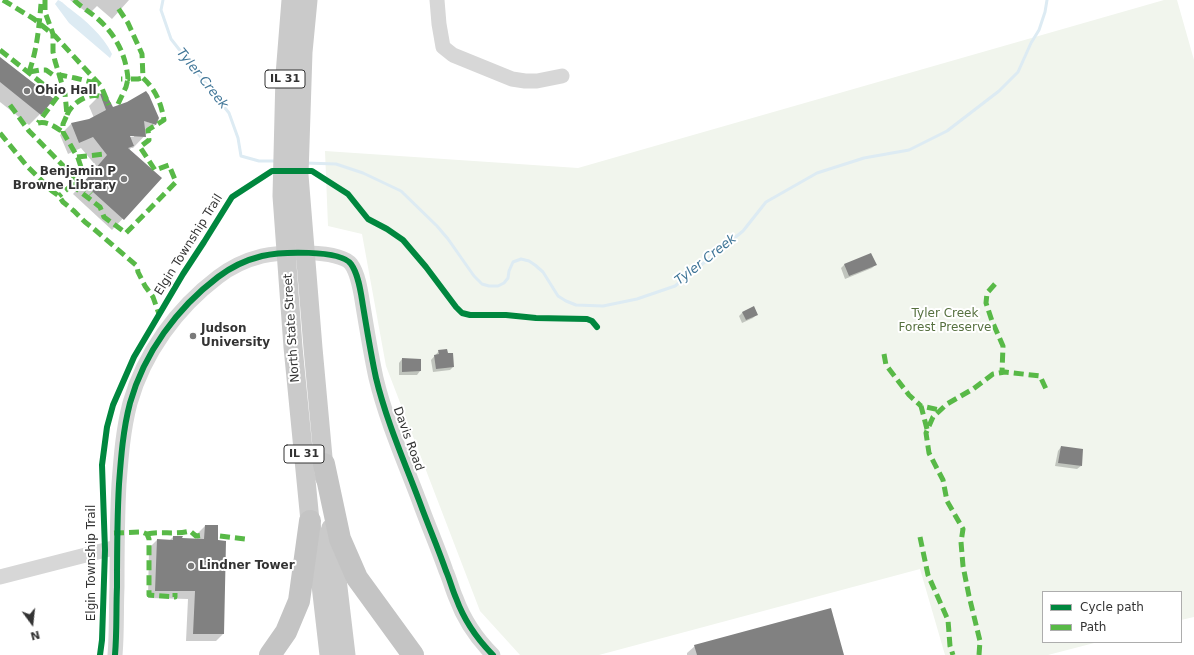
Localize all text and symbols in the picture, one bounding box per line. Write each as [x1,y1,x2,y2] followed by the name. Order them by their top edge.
[173,46,231,112] water label: Tyler Creek
[265,70,305,88] road number: IL 31
[35,84,97,98] place label: Ohio Hall
[22,86,32,96] marker: Ohio Hall
[13,165,116,193] place label: Benjamin P Browne Library
[119,174,129,184] marker: Benjamin P Browne Library
[152,192,226,298] street label: Elgin Township Trail
[672,231,740,289] water label: Tyler Creek
[281,273,303,383] street label: North State Street
[899,307,991,335] park label: Tyler Creek Forest Preserve
[201,322,270,350] place label: Judson University
[188,331,198,341] marker: Judson University
[390,405,426,473] street label: Davis Road
[284,445,324,463] road number: IL 31
[85,505,99,621] street label: Elgin Township Trail
[199,559,295,573] place label: Lindner Tower
[186,561,196,571] marker: Lindner Tower
[1042,591,1182,643] legend
[1080,600,1144,614] text: Cycle path
[12,603,52,643] north arrow
[1080,620,1106,634] text: Path
[29,628,41,643] text: N

